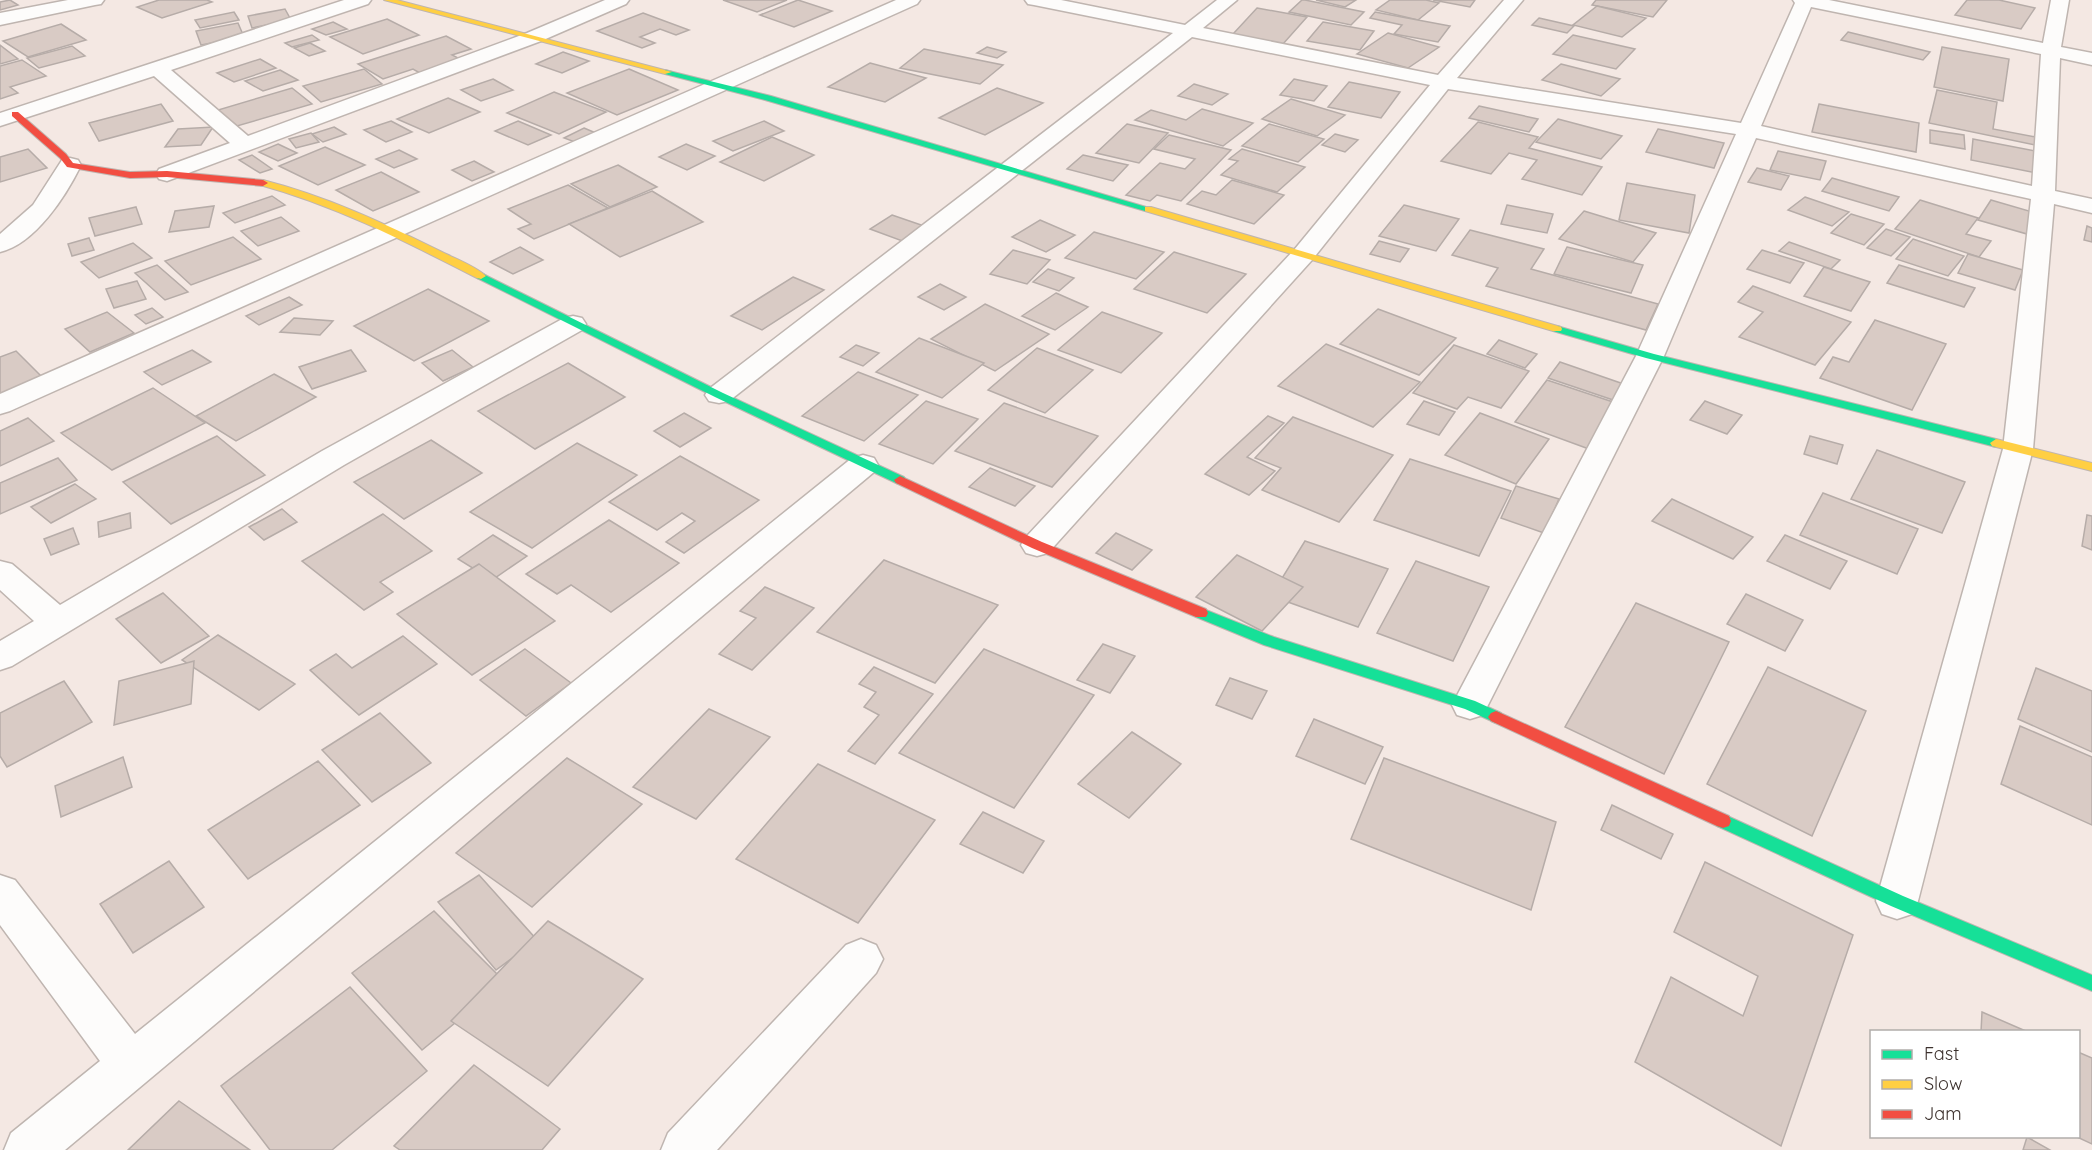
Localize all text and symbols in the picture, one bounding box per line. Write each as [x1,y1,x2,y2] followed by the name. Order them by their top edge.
[1870,1030,2080,1138] legend
[1924,1042,1959,1065] text: Fast
[1924,1072,1962,1095] text: Slow
[1924,1102,1962,1125] text: Jam

